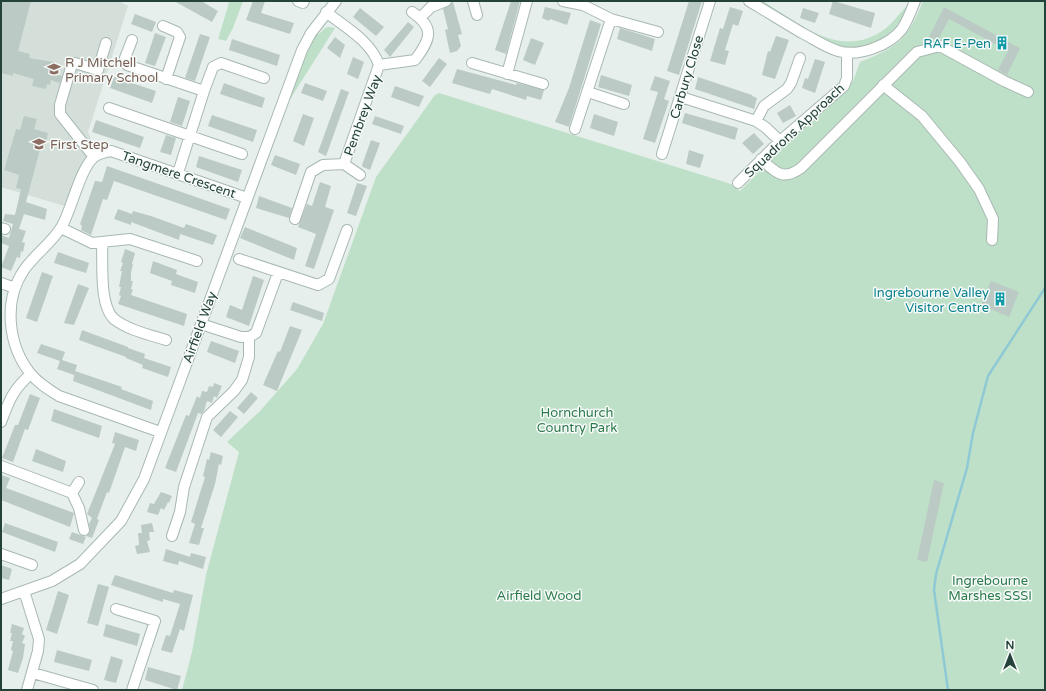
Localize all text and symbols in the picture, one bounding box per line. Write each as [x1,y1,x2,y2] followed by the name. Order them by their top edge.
[667,34,707,121] street label: Carbury Close
[994,35,1010,51] building icon: RAF E-Pen
[923,36,991,52] place label: RAF E-Pen
[65,55,158,86] place label: R J Mitchell Primary School
[46,61,62,77] school or university icon: R J Mitchell Primary School
[341,73,385,158] street label: Pembrey Way
[741,80,848,181] street label: Squadrons Approach
[31,136,47,152] school or university icon: First Step
[50,137,109,153] place label: First Step
[120,148,238,202] street label: Tangmere Crescent
[873,285,989,316] place label: Ingrebourne Valley Visitor Centre
[180,289,220,365] street label: Airfield Way
[992,291,1008,307] building icon: Ingrebourne Valley Visitor Centre
[537,405,617,436] park label: Hornchurch Country Park
[948,573,1032,604] park label: Ingrebourne Marshes SSSI
[497,588,581,604] park label: Airfield Wood
[990,635,1030,675] north arrow
[1006,639,1014,652] text: N

